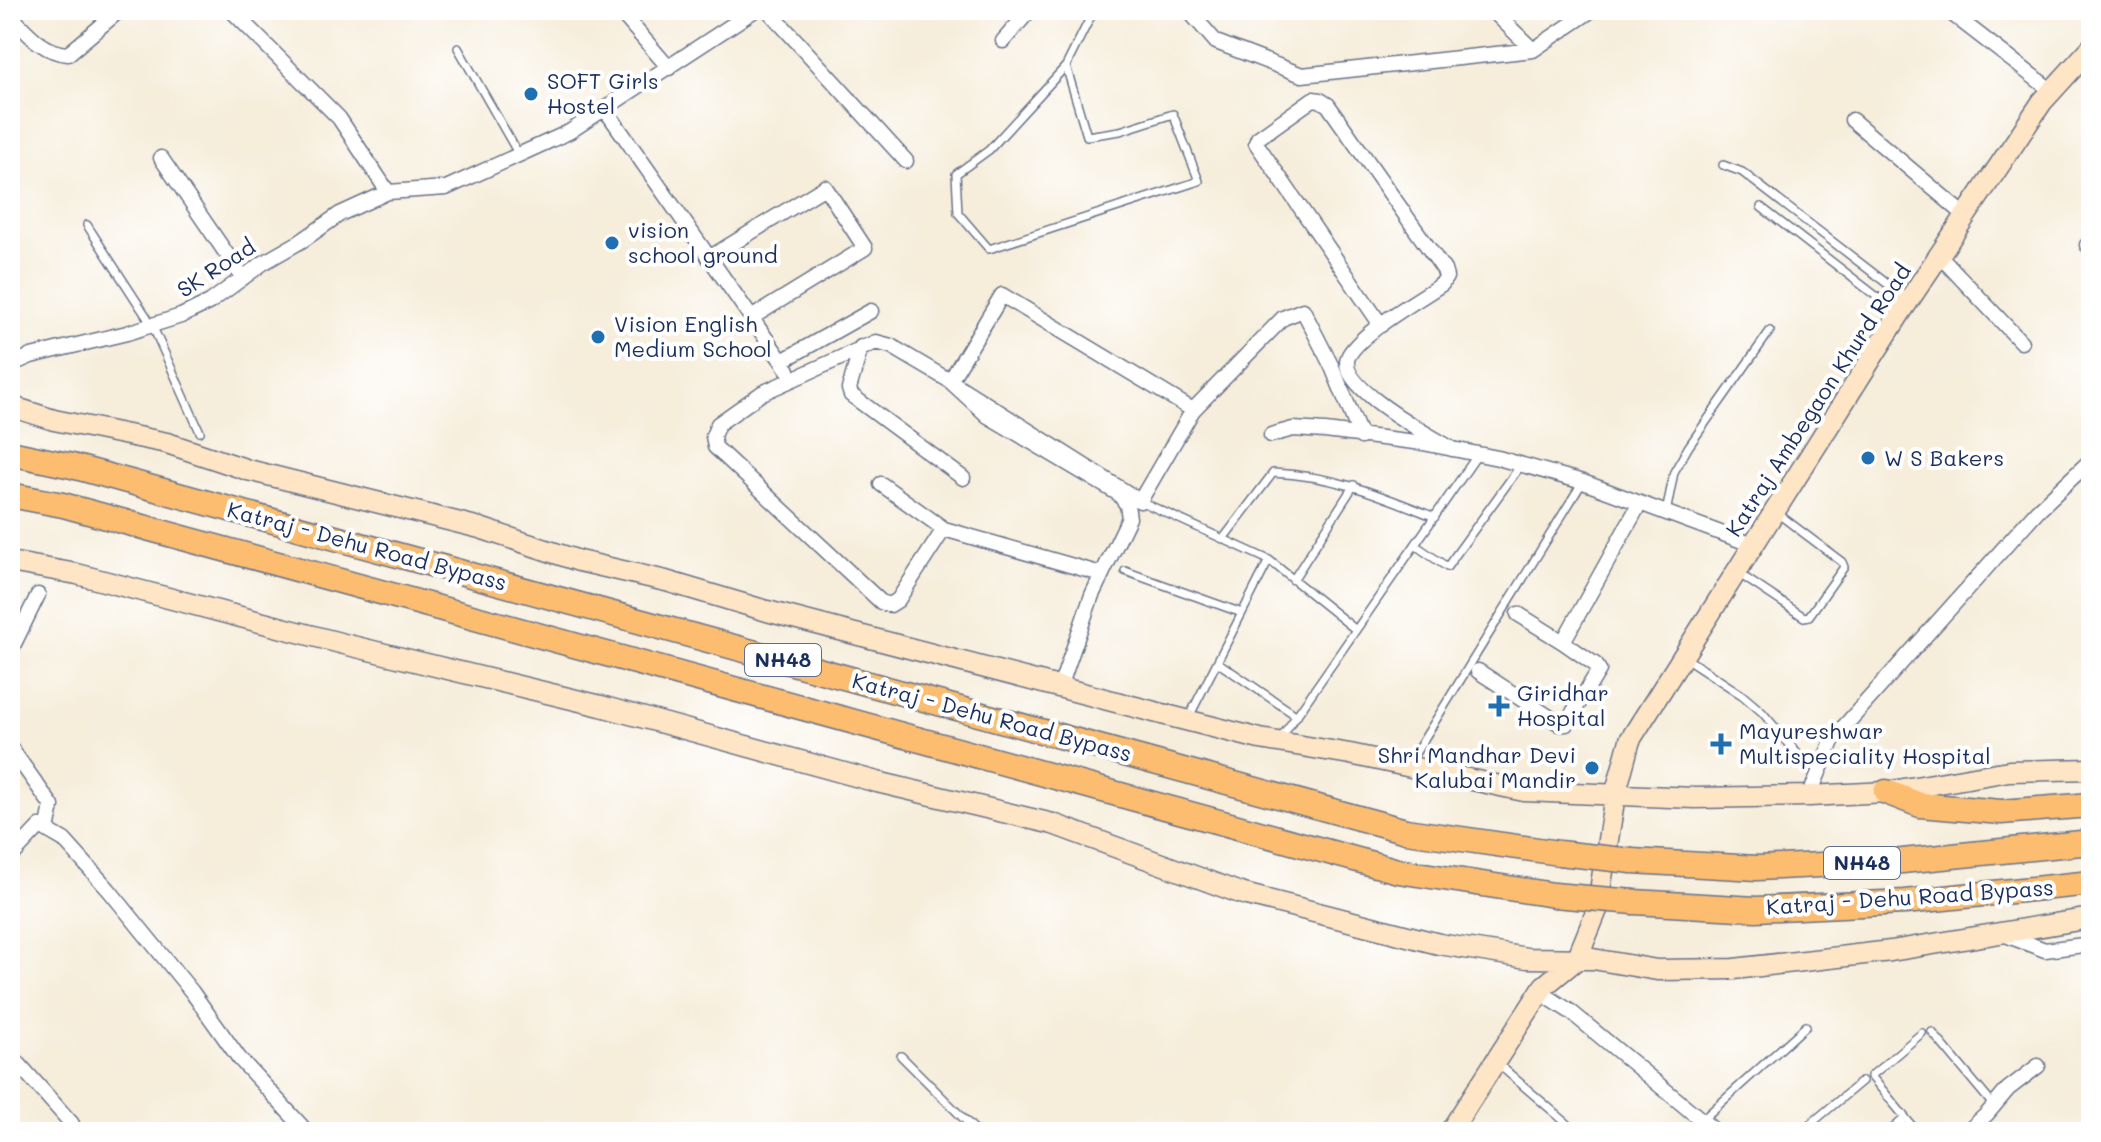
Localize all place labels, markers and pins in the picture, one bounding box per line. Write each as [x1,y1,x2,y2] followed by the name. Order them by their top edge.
[547,66,659,120] place label: SOFT Girls Hostel
[522,85,540,103] marker: SOFT Girls Hostel
[628,215,778,269] place label: vision school ground
[603,234,621,252] marker: vision school ground
[614,309,772,363] place label: Vision English Medium School
[589,328,607,346] marker: Vision English Medium School
[1884,443,2004,472] place label: W S Bakers
[1859,449,1877,467] marker: W S Bakers
[1517,678,1609,732] place label: Giridhar Hospital
[1488,695,1510,717] marker: Giridhar Hospital
[1739,716,1991,770] place label: Mayureshwar Multispeciality Hospital
[1710,733,1732,755] marker: Mayureshwar Multispeciality Hospital
[1378,740,1576,794] place label: Shri Mandhar Devi Kalubai Mandir
[1583,759,1601,777] marker: Shri Mandhar Devi Kalubai Mandir

